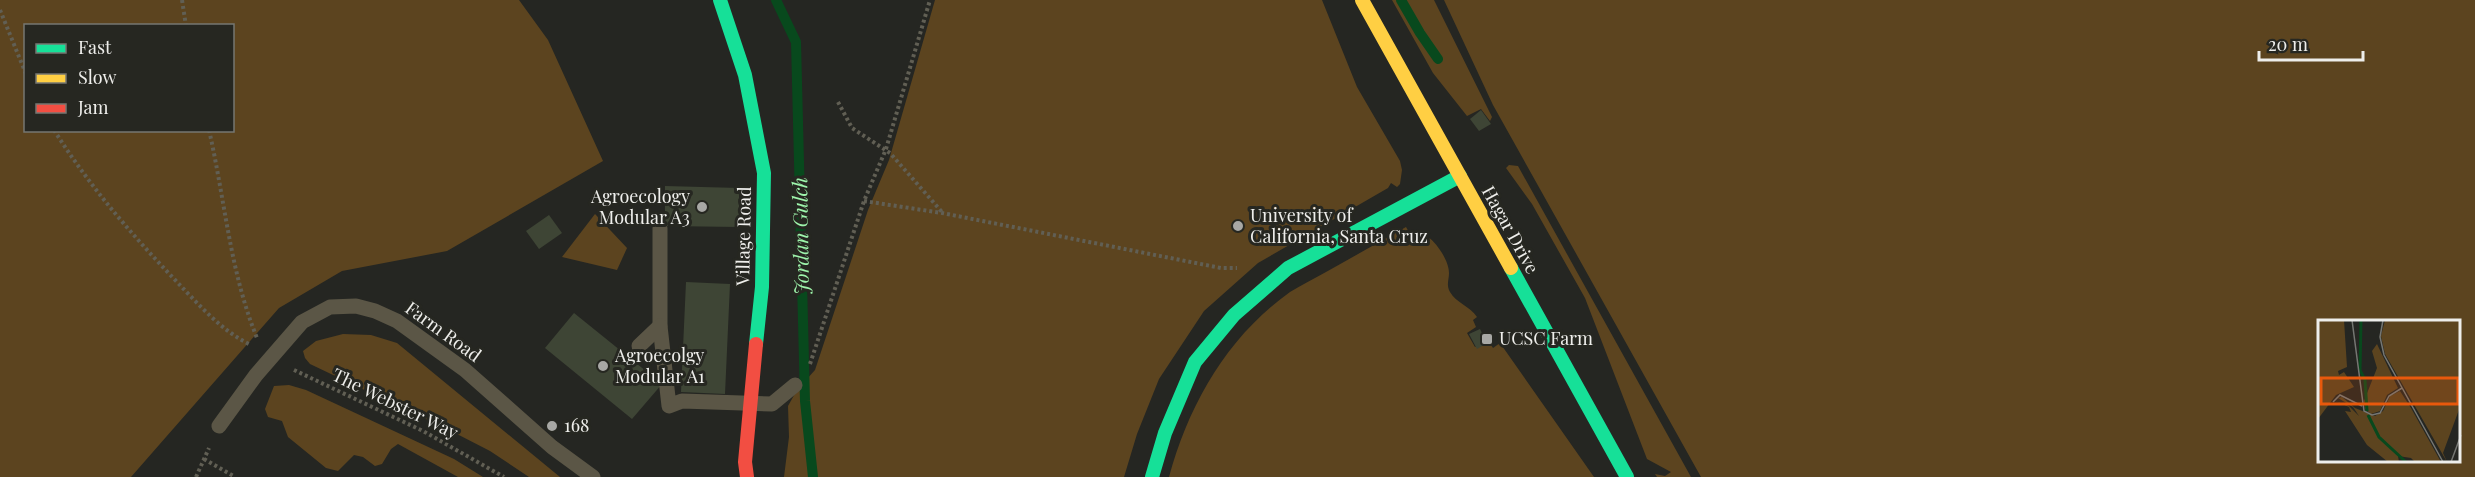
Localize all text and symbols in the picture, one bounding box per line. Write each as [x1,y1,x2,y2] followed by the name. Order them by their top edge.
[24,24,234,132] legend
[2259,24,2362,62] scale bar
[2268,32,2308,56] text: 20 m
[78,35,112,59] text: Fast
[78,65,116,89] text: Slow
[77,95,108,119] text: Jam
[785,177,814,295] water label: Jordan Gulch
[1477,181,1545,278] street label: Hagar Drive
[590,184,690,229] place label: Agroecology Modular A3
[730,186,756,287] street label: Village Road
[695,200,709,214] marker: Agroecology Modular A3
[1250,203,1428,248] place label: University of California, Santa Cruz
[1231,219,1245,233] marker: University of California, Santa Cruz
[401,296,487,367] street label: Farm Road
[2318,320,2460,462] inset map
[1499,326,1593,350] place label: UCSC Farm
[1480,332,1494,346] marker: UCSC Farm
[614,343,705,388] place label: Agroecolgy Modular A1
[596,359,610,373] marker: Agroecolgy Modular A1
[328,362,462,444] street label: The Webster Way
[564,413,589,437] place label: 168
[545,419,559,433] marker: 168

